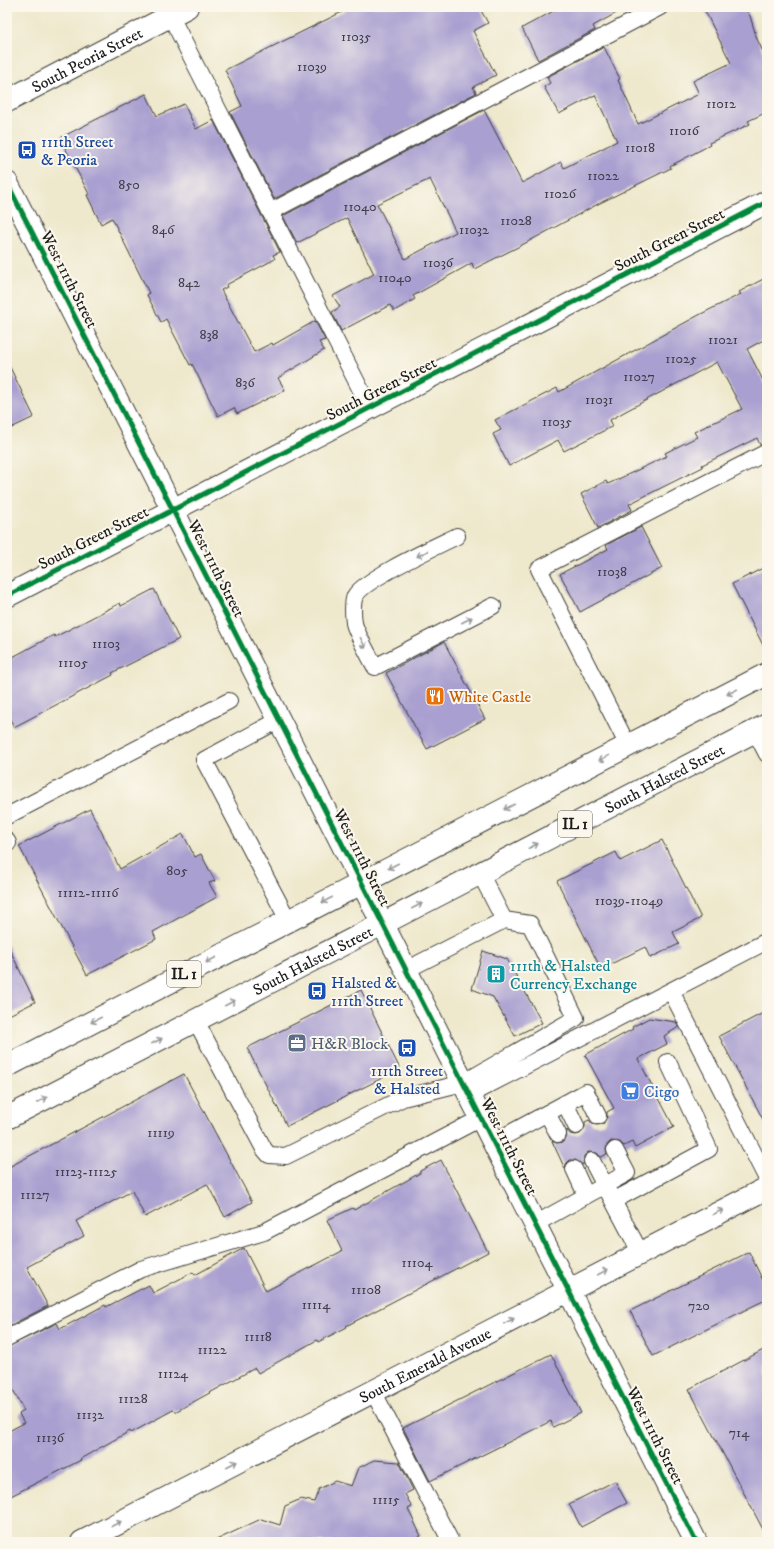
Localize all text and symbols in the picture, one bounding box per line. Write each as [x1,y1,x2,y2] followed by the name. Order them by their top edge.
[28,23,146,97] street label: South Peoria Street
[341,28,371,46] house number: 11035
[297,58,327,76] house number: 11039
[706,95,736,113] house number: 11012
[669,122,700,140] house number: 11016
[41,132,113,170] place label: 111th Street & Peoria
[16,139,38,161] bus stop icon: 111th Street & Peoria
[625,139,655,157] house number: 11018
[587,167,619,185] house number: 11022
[118,176,140,194] house number: 850
[544,185,577,203] house number: 11026
[343,198,377,216] house number: 11040
[611,204,728,276] street label: South Green Street
[500,212,532,230] house number: 11028
[152,221,175,239] house number: 846
[459,221,489,239] house number: 11032
[35,226,102,332] street label: West 111th Street
[423,254,454,272] house number: 11036
[378,269,412,287] house number: 11040
[178,274,200,292] house number: 842
[199,326,219,344] house number: 838
[708,331,738,349] house number: 11021
[665,350,697,368] house number: 11025
[323,353,440,425] street label: South Green Street
[623,368,655,386] house number: 11027
[235,374,255,392] house number: 836
[585,391,613,409] house number: 11031
[542,413,572,431] house number: 11035
[35,502,152,574] street label: South Green Street
[182,515,249,621] street label: West 111th Street
[417,551,429,558] one-way arrow
[597,563,627,581] house number: 11038
[461,615,473,623] one-way arrow
[92,635,120,653] house number: 11103
[360,637,368,649] one-way arrow
[58,654,88,672] house number: 11105
[424,685,446,707] restaurant icon: White Castle
[448,687,531,707] place label: White Castle
[727,689,739,696] one-way arrow
[601,740,728,818] street label: South Halsted Street
[599,754,611,762] one-way arrow
[503,803,515,811] one-way arrow
[328,804,395,910] street label: West 111th Street
[558,811,592,837] road number: IL 1
[527,842,539,849] one-way arrow
[166,862,188,880] house number: 805
[387,863,399,870] one-way arrow
[58,884,119,902] house number: 11112-11116
[595,892,663,910] house number: 11039-11049
[321,897,333,904] one-way arrow
[411,902,423,909] one-way arrow
[250,922,376,1000] street label: South Halsted Street
[510,956,637,994] place label: 111th & Halsted Currency Exchange
[205,957,217,964] one-way arrow
[167,961,201,987] road number: IL 1
[485,963,507,985] building icon: 111th & Halsted Currency Exchange
[331,973,403,1011] place label: Halsted & 111th Street
[306,980,328,1002] bus stop icon: Halsted & 111th Street
[224,998,236,1006] one-way arrow
[90,1017,102,1024] one-way arrow
[286,1032,308,1054] office icon: H&R Block
[311,1034,388,1054] place label: H&R Block
[151,1036,163,1044] one-way arrow
[396,1037,418,1059] bus stop icon: 111th Street & Halsted
[371,1061,443,1099] place label: 111th Street & Halsted
[619,1080,641,1102] supermarket icon: Citgo
[644,1082,680,1102] place label: Citgo
[475,1093,542,1199] street label: West 111th Street
[35,1096,47,1104] one-way arrow
[147,1124,175,1142] house number: 11119
[55,1163,117,1181] house number: 11123-11125
[20,1186,50,1204] house number: 11127
[712,1208,724,1216] one-way arrow
[402,1254,433,1272] house number: 11104
[597,1268,609,1276] one-way arrow
[351,1281,381,1299] house number: 11108
[302,1296,331,1314] house number: 11114
[688,1297,710,1315] house number: 720
[503,1317,515,1324] one-way arrow
[356,1323,495,1408] street label: South Emerald Avenue
[244,1328,272,1346] house number: 11118
[197,1341,227,1359] house number: 11122
[158,1365,189,1383] house number: 11124
[621,1382,688,1488] street label: West 111th Street
[118,1390,148,1408] house number: 11128
[76,1406,104,1424] house number: 11132
[729,1424,750,1442] house number: 714
[36,1429,65,1447] house number: 11136
[226,1460,238,1468] one-way arrow
[372,1491,400,1509] house number: 11115
[110,1520,122,1527] one-way arrow

